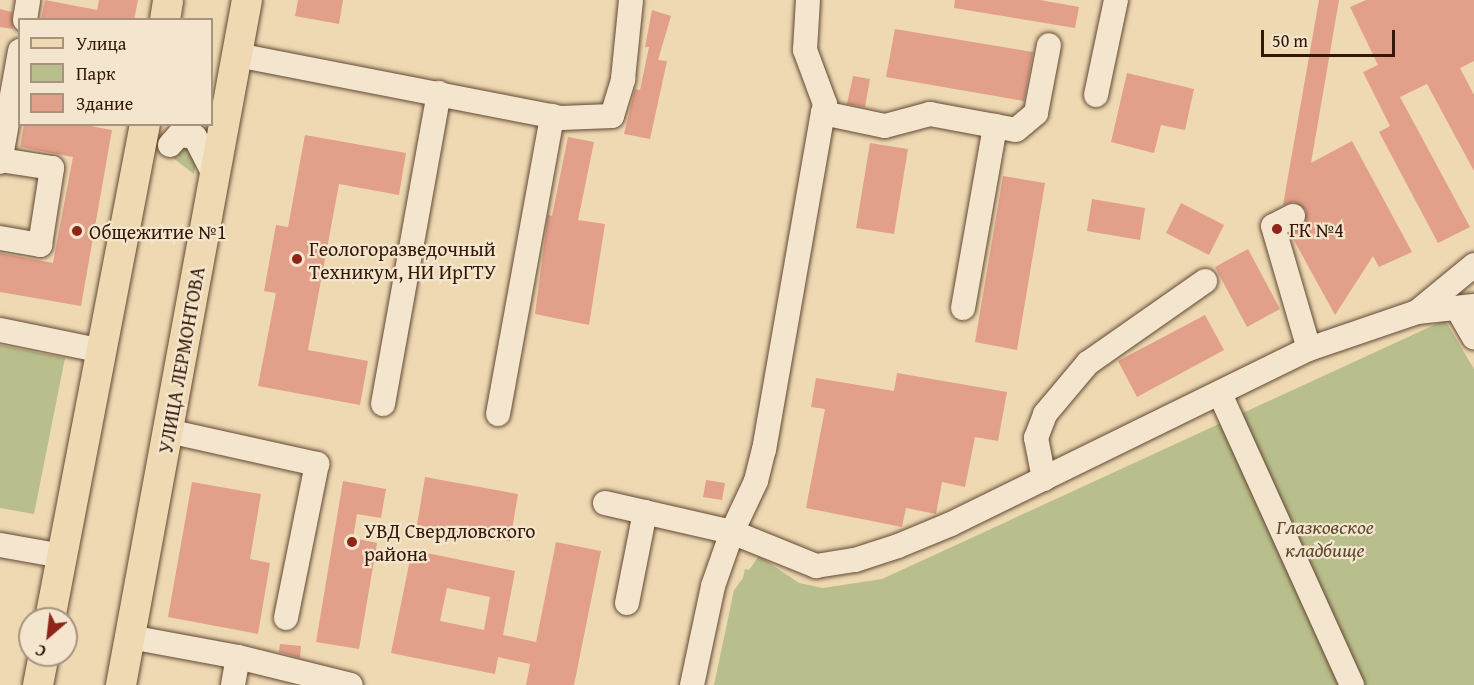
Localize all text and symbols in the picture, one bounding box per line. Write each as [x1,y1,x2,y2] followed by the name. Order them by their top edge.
[18,18,213,126] legend
[1264,18,1398,56] scale bar
[1272,27,1308,54] text: 50 m
[76,30,126,57] text: Улица
[76,60,115,87] text: Парк
[76,90,133,117] text: Здание
[1289,217,1344,241] place label: ГК №4
[89,219,227,243] place label: Общежитие №1
[1270,222,1284,236] marker: ГК №4
[70,224,84,238] marker: Общежитие №1
[309,236,496,283] place label: Геологоразведочный Техникум, НИ ИрГТУ
[290,252,304,266] marker: Геологоразведочный Техникум, НИ ИрГТУ
[153,265,209,455] street label: УЛИЦА ЛЕРМОНТОВА
[1276,514,1374,561] park label: Глазковское кладбище
[364,518,536,565] place label: УВД Свердловского района
[345,535,359,549] marker: УВД Свердловского района
[18,607,78,667] north arrow
[31,638,50,664] text: С

